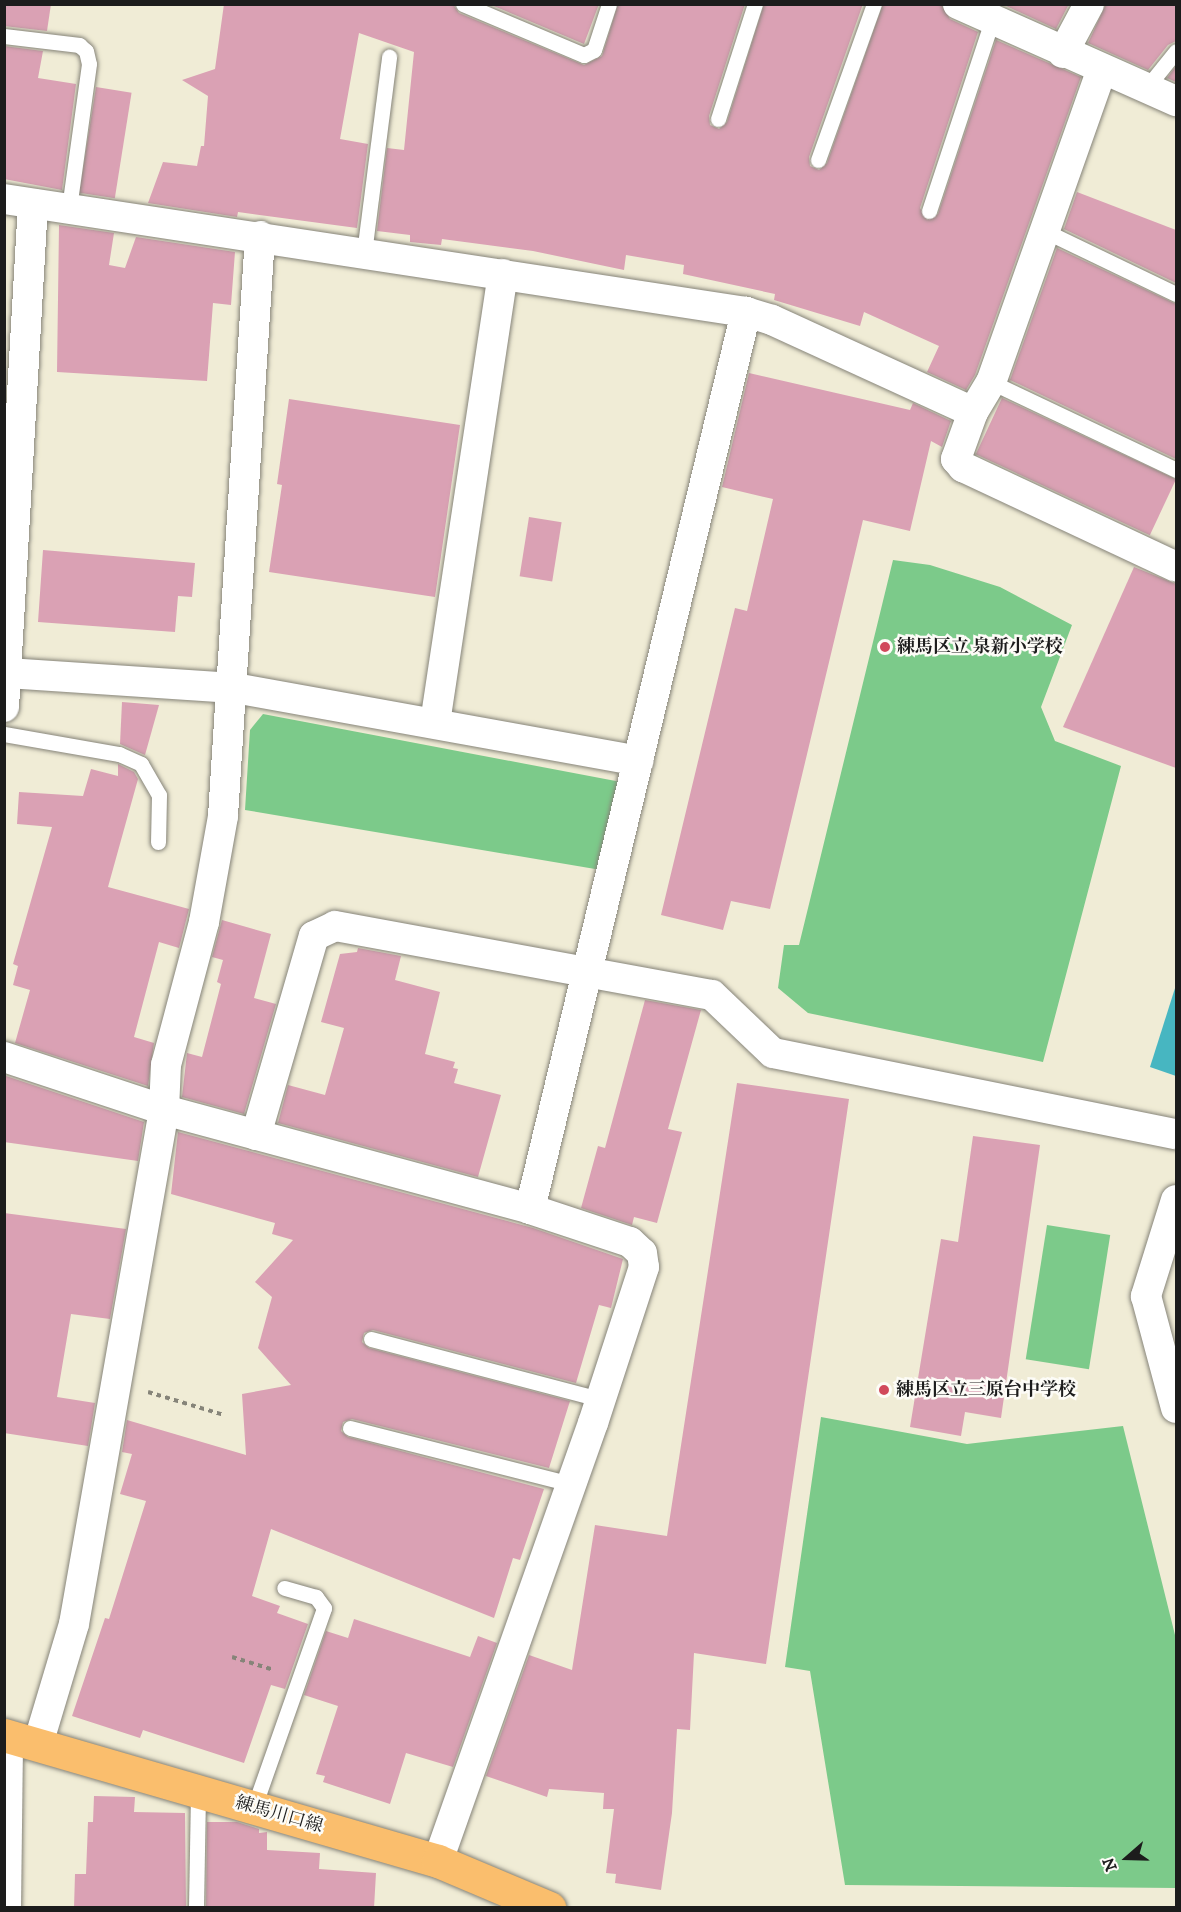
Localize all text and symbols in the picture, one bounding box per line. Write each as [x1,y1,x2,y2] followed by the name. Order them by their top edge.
[897,636,1063,658] place label: 練馬区立 泉新小学校
[878,640,892,654] marker: 練馬区立 泉新小学校
[896,1379,1076,1401] place label: 練馬区立三原台中学校
[877,1383,891,1397] marker: 練馬区立三原台中学校
[233,1792,325,1838] street label: 練馬川口線
[1097,1828,1157,1888] north arrow
[1098,1855,1122,1874] text: N

